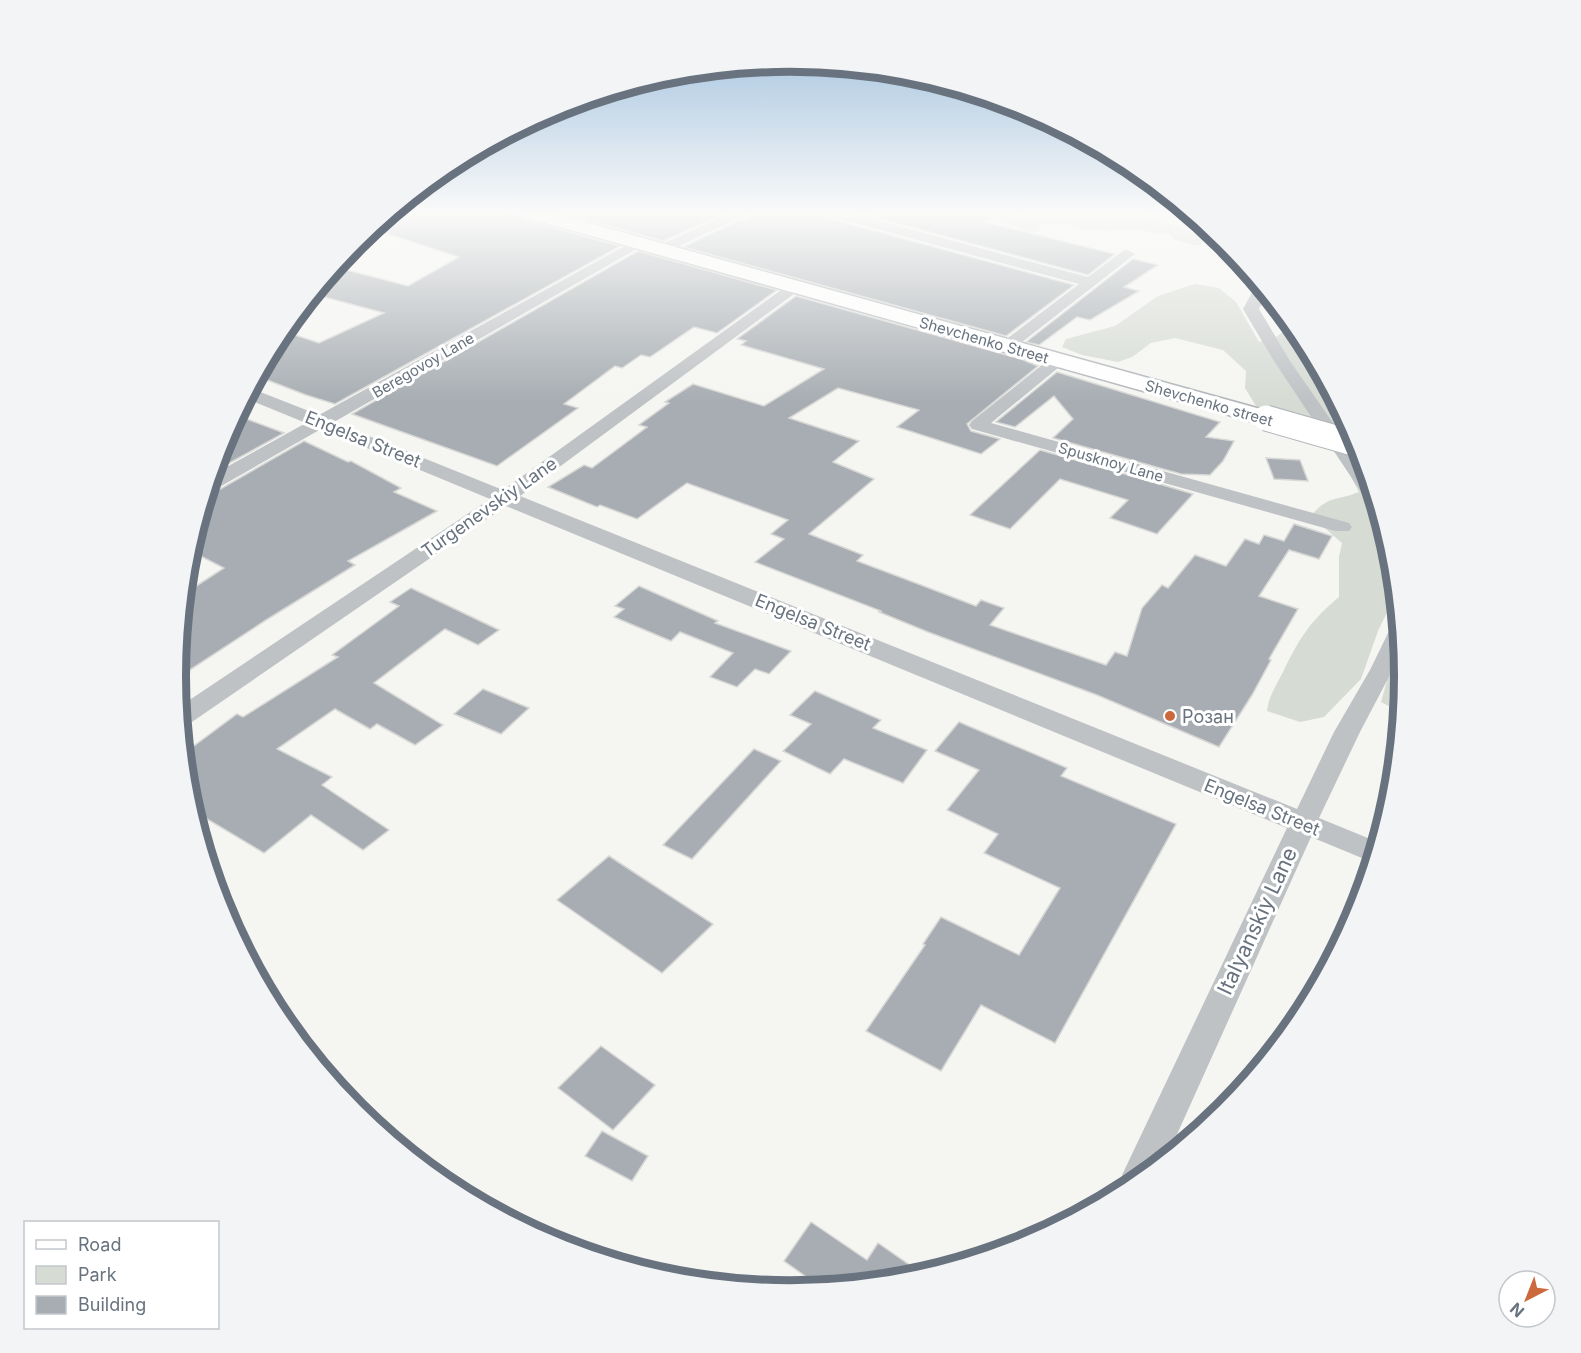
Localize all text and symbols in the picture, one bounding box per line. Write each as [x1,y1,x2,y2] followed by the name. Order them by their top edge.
[917,312,1051,368] street label: Shevchenko Street
[369,328,477,402] street label: Beregovoy Lane
[1143,376,1275,430] street label: Shevchenko street
[302,406,424,472] street label: Engelsa Street
[1056,438,1166,486] street label: Spusknoy Lane
[417,452,561,562] street label: Turgenevskiy Lane
[752,589,874,655] street label: Engelsa Street
[1182,706,1234,727] place label: Розан
[1163,709,1177,723] marker: Розан
[1201,774,1323,840] street label: Engelsa Street
[1212,843,1302,999] street label: Italyanskiy Lane
[24,1221,219,1329] legend
[78,1234,121,1255] text: Road
[78,1264,117,1285] text: Park
[1497,1269,1557,1329] north arrow
[78,1294,146,1315] text: Building
[1506,1299,1528,1322] text: N

